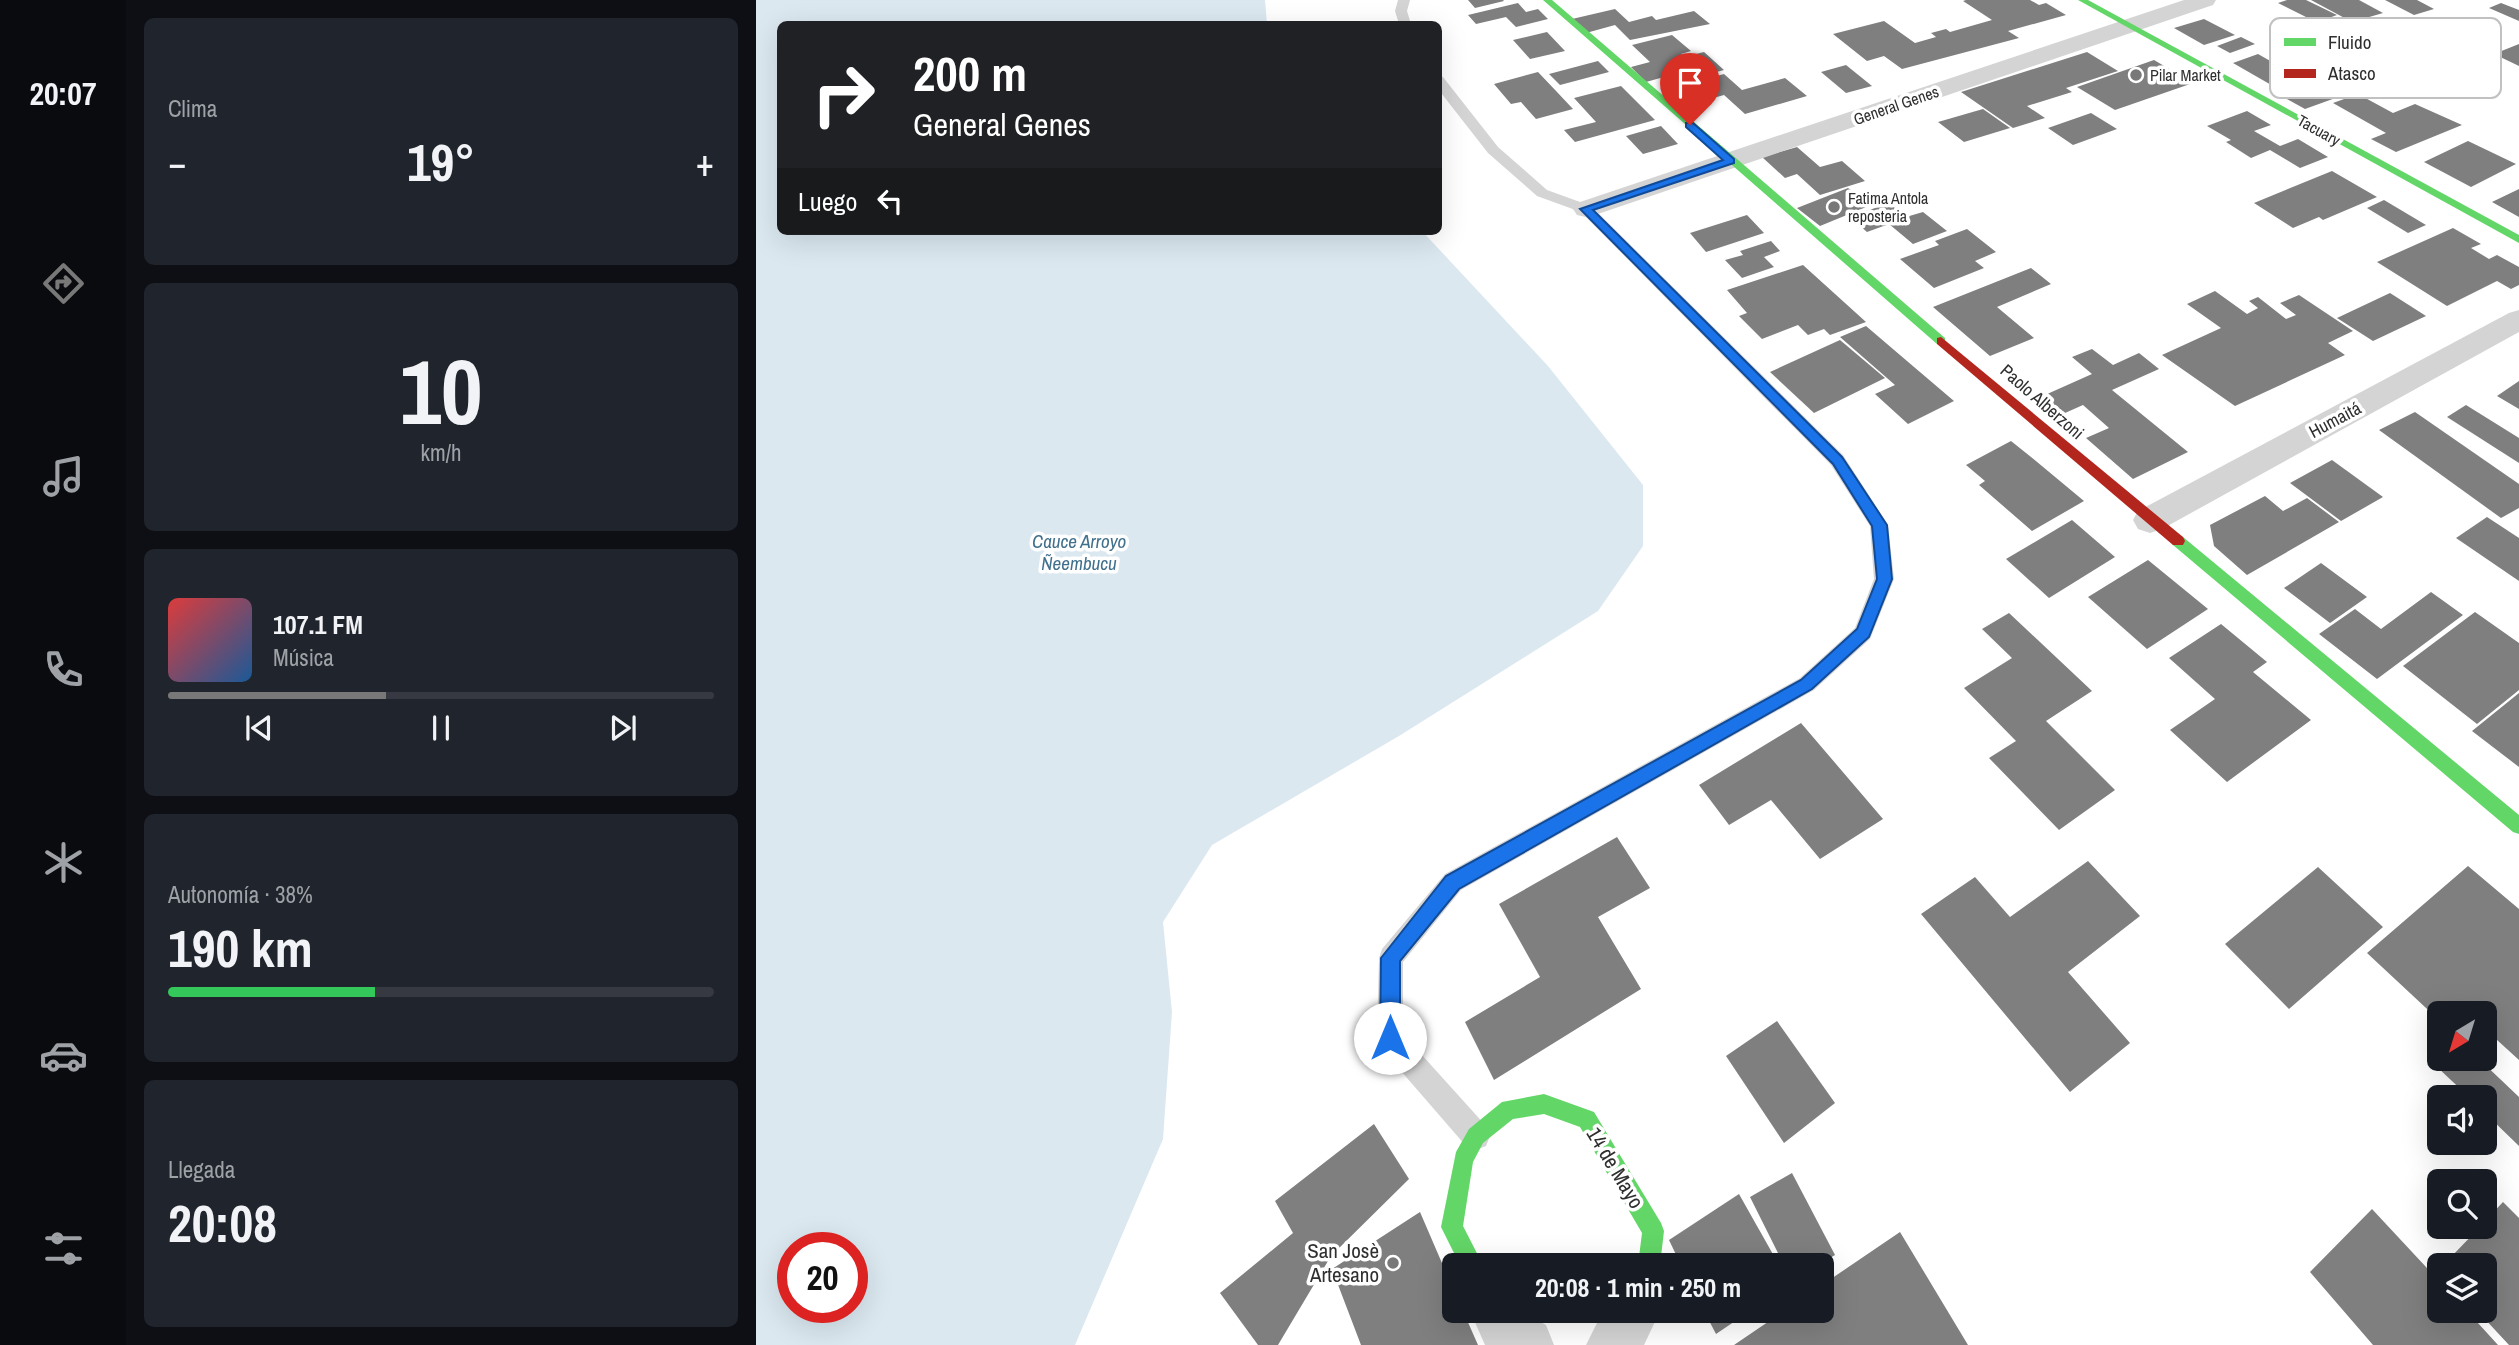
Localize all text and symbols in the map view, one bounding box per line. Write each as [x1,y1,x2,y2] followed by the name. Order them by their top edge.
[2270,18,2501,98] legend
[2328,29,2371,55] text: Fluido
[913,40,1027,106] text: 200 m
[798,49,889,140] icon: right
[1660,53,1720,125] pin
[2327,60,2376,86] text: Atasco
[1671,64,1709,102] icon: arrive
[2150,64,2221,86] place label: Pilar Market
[2128,67,2144,83] marker: Pilar Market
[29,72,97,115] text: 20:07
[1850,80,1942,130] street label: General Genes
[168,93,217,124] text: Clima
[913,103,1091,146] text: General Genes
[2293,109,2345,151] street label: Tacuary
[407,127,475,197] text: 19°
[168,137,186,188] text: −
[696,137,714,188] text: +
[871,182,909,220] icon: left
[798,184,857,219] text: Luego
[1848,187,1929,227] place label: Fatima Antola reposteria
[1826,199,1842,215] marker: Fatima Antola reposteria
[39,259,88,308] icon: directions
[400,330,483,452] text: 10
[1995,358,2090,445] street label: Paolo Alberzoni
[2304,395,2365,444] street label: Humaitá
[421,437,461,468] text: km/h
[39,452,88,501] icon: music
[1032,528,1126,576] water label: Cauce Arroyo Ñeembucu
[273,607,363,642] text: 107.1 FM
[273,642,334,673] text: Música
[39,645,88,694] icon: phone
[240,709,278,747] icon: previous
[422,709,460,747] icon: pause
[604,709,642,747] icon: next
[39,838,88,887] icon: climate
[168,879,313,910] text: Autonomía · 38%
[168,913,313,983] text: 190 km
[1353,1001,1427,1075] position arrow
[2427,1001,2497,1071] north arrow
[2427,1001,2497,1323] map controls
[39,1031,88,1080] icon: car
[2427,1085,2497,1155] button: sound
[1580,1122,1651,1214] street label: 14 de Mayo
[168,1154,235,1185] text: Llegada
[2427,1169,2497,1239] button: search
[168,1188,277,1258] text: 20:08
[39,1224,88,1273] icon: filters
[777,1232,868,1323] speed limit sign: 20
[1307,1236,1379,1289] place label: San Josè Artesano
[2427,1253,2497,1323] button: layers
[1385,1255,1401,1271] marker: San Josè Artesano
[1535,1270,1741,1305] text: 20:08 · 1 min · 250 m

